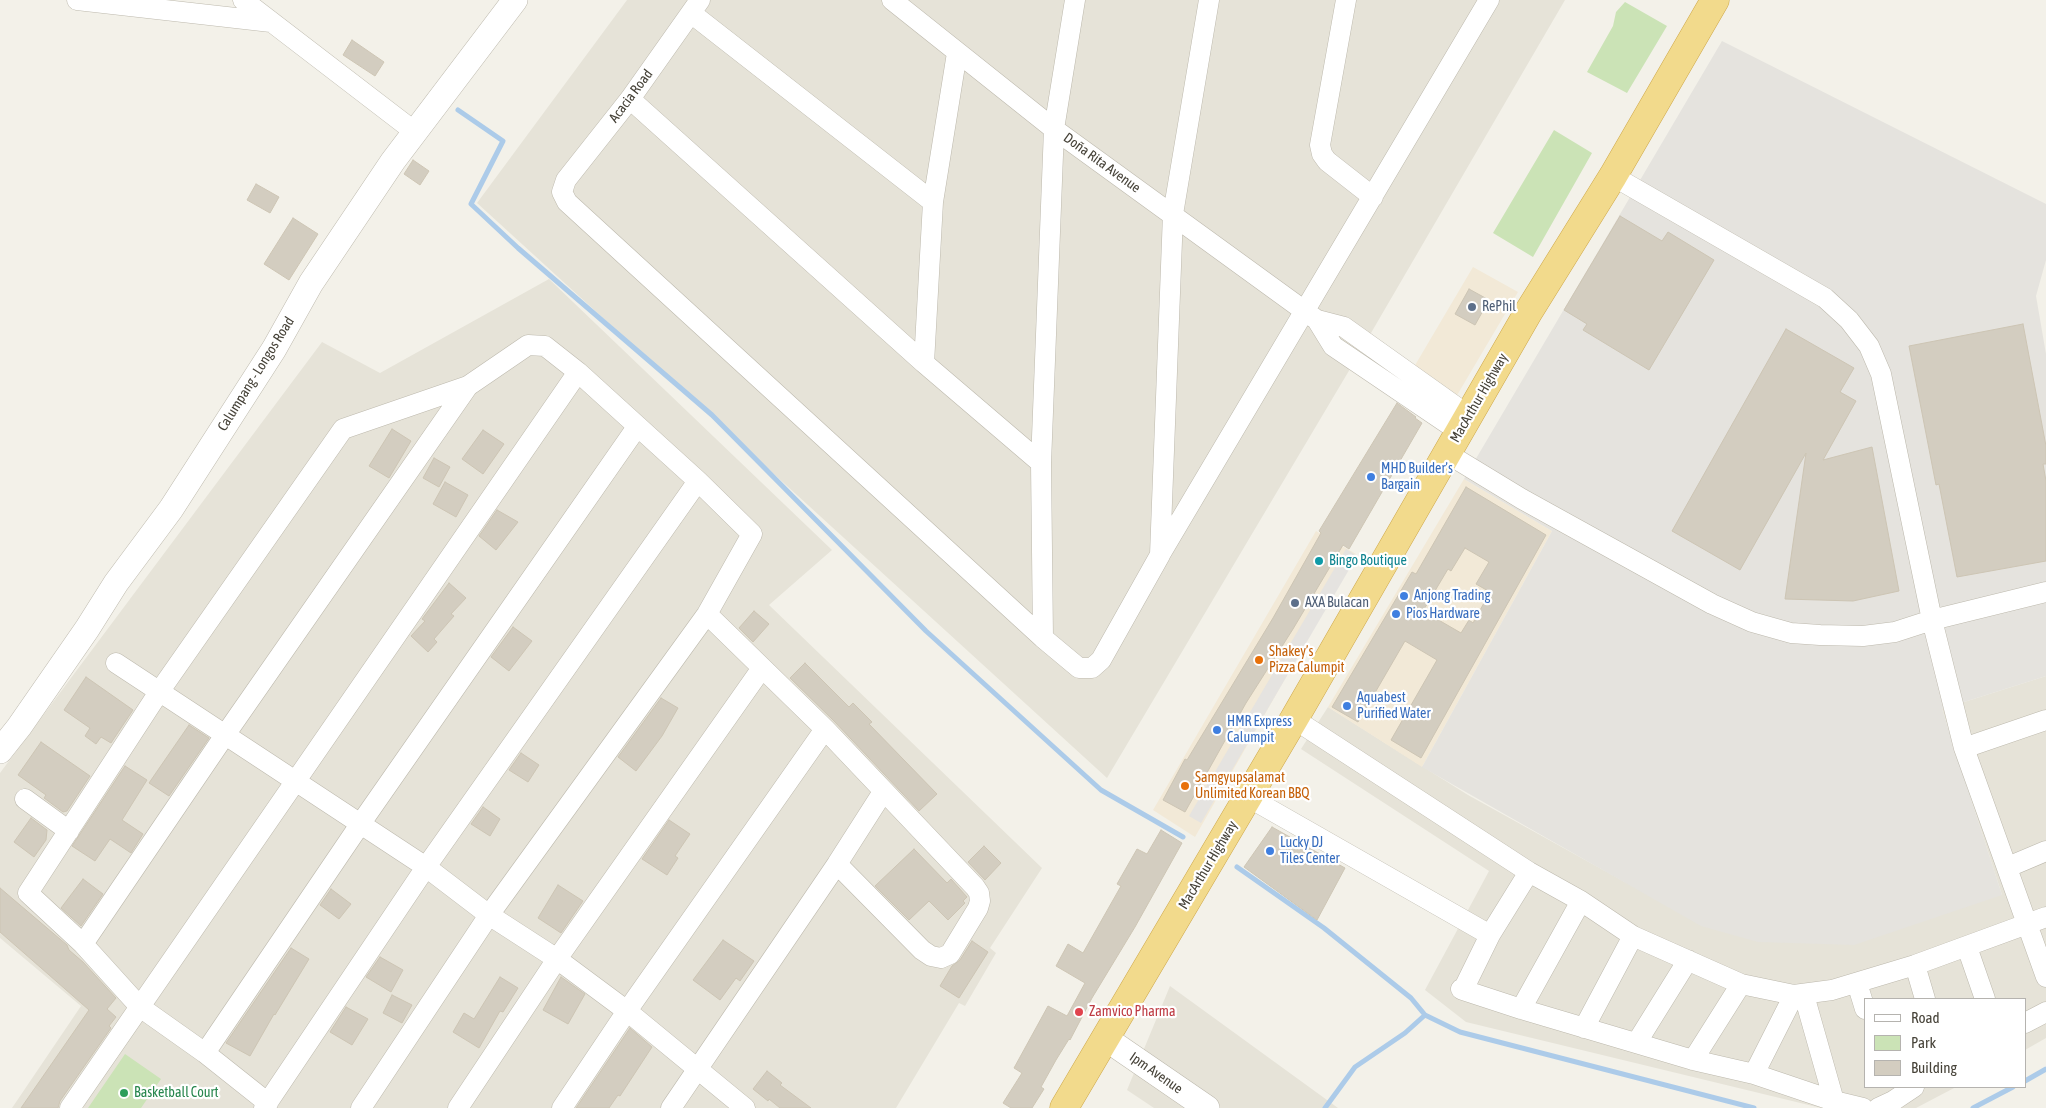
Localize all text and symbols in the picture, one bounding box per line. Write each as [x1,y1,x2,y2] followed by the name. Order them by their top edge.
[606,66,656,126] street label: Acacia Road
[1060,129,1144,197] street label: Doña Rita Avenue
[1482,299,1516,315] place label: RePhil
[1466,301,1478,313] marker: RePhil
[214,314,298,434] street label: Calumpang - Longos Road
[1447,350,1511,446] street label: MacArthur Highway
[1381,461,1453,494] place label: MHD Builder’s Bargain
[1365,471,1377,483] marker: MHD Builder’s Bargain
[1329,553,1407,569] place label: Bingo Boutique
[1313,555,1325,567] marker: Bingo Boutique
[1414,588,1491,604] place label: Anjong Trading
[1398,590,1410,602] marker: Anjong Trading
[1305,595,1369,611] place label: AXA Bulacan
[1289,597,1301,609] marker: AXA Bulacan
[1406,606,1480,622] place label: Pios Hardware
[1390,608,1402,620] marker: Pios Hardware
[1269,644,1345,676] place label: Shakey’s Pizza Calumpit
[1253,654,1265,666] marker: Shakey’s Pizza Calumpit
[1357,690,1431,722] place label: Aquabest Purified Water
[1341,700,1353,712] marker: Aquabest Purified Water
[1227,714,1292,746] place label: HMR Express Calumpit
[1211,724,1223,736] marker: HMR Express Calumpit
[1195,770,1309,802] place label: Samgyupsalamat Unlimited Korean BBQ
[1179,780,1191,792] marker: Samgyupsalamat Unlimited Korean BBQ
[1175,818,1241,912] street label: MacArthur Highway
[1280,835,1340,868] place label: Lucky DJ Tiles Center
[1264,845,1276,857] marker: Lucky DJ Tiles Center
[1864,998,2026,1088] legend
[1089,1004,1175,1020] place label: Zamvico Pharma
[1073,1006,1085,1018] marker: Zamvico Pharma
[1911,1009,1940,1026] text: Road
[1911,1034,1936,1051] text: Park
[1126,1049,1186,1097] street label: Ipm Avenue
[1911,1059,1957,1076] text: Building
[134,1085,219,1101] place label: Basketball Court
[118,1087,130,1099] marker: Basketball Court

